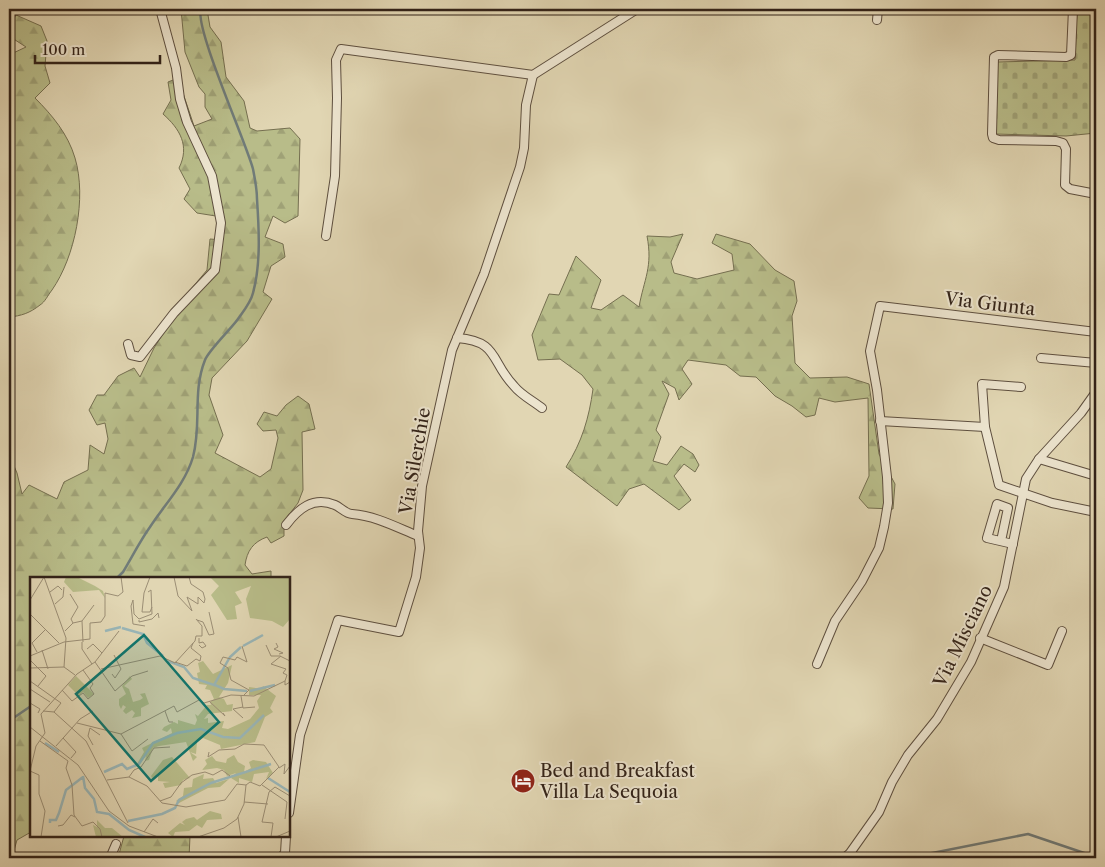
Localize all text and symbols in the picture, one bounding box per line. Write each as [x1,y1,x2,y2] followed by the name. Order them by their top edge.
[35,32,160,64] scale bar
[42,40,85,59] text: 100 m
[943,287,1037,321] street label: Via Giunta
[395,406,435,517] street label: Via Silerchie
[30,577,290,837] inset map
[928,581,997,691] street label: Via Misciano
[539,760,695,803] place label: Bed and Breakfast Villa La Sequoia
[510,768,536,794] hotel icon: Bed and Breakfast Villa La Sequoia

